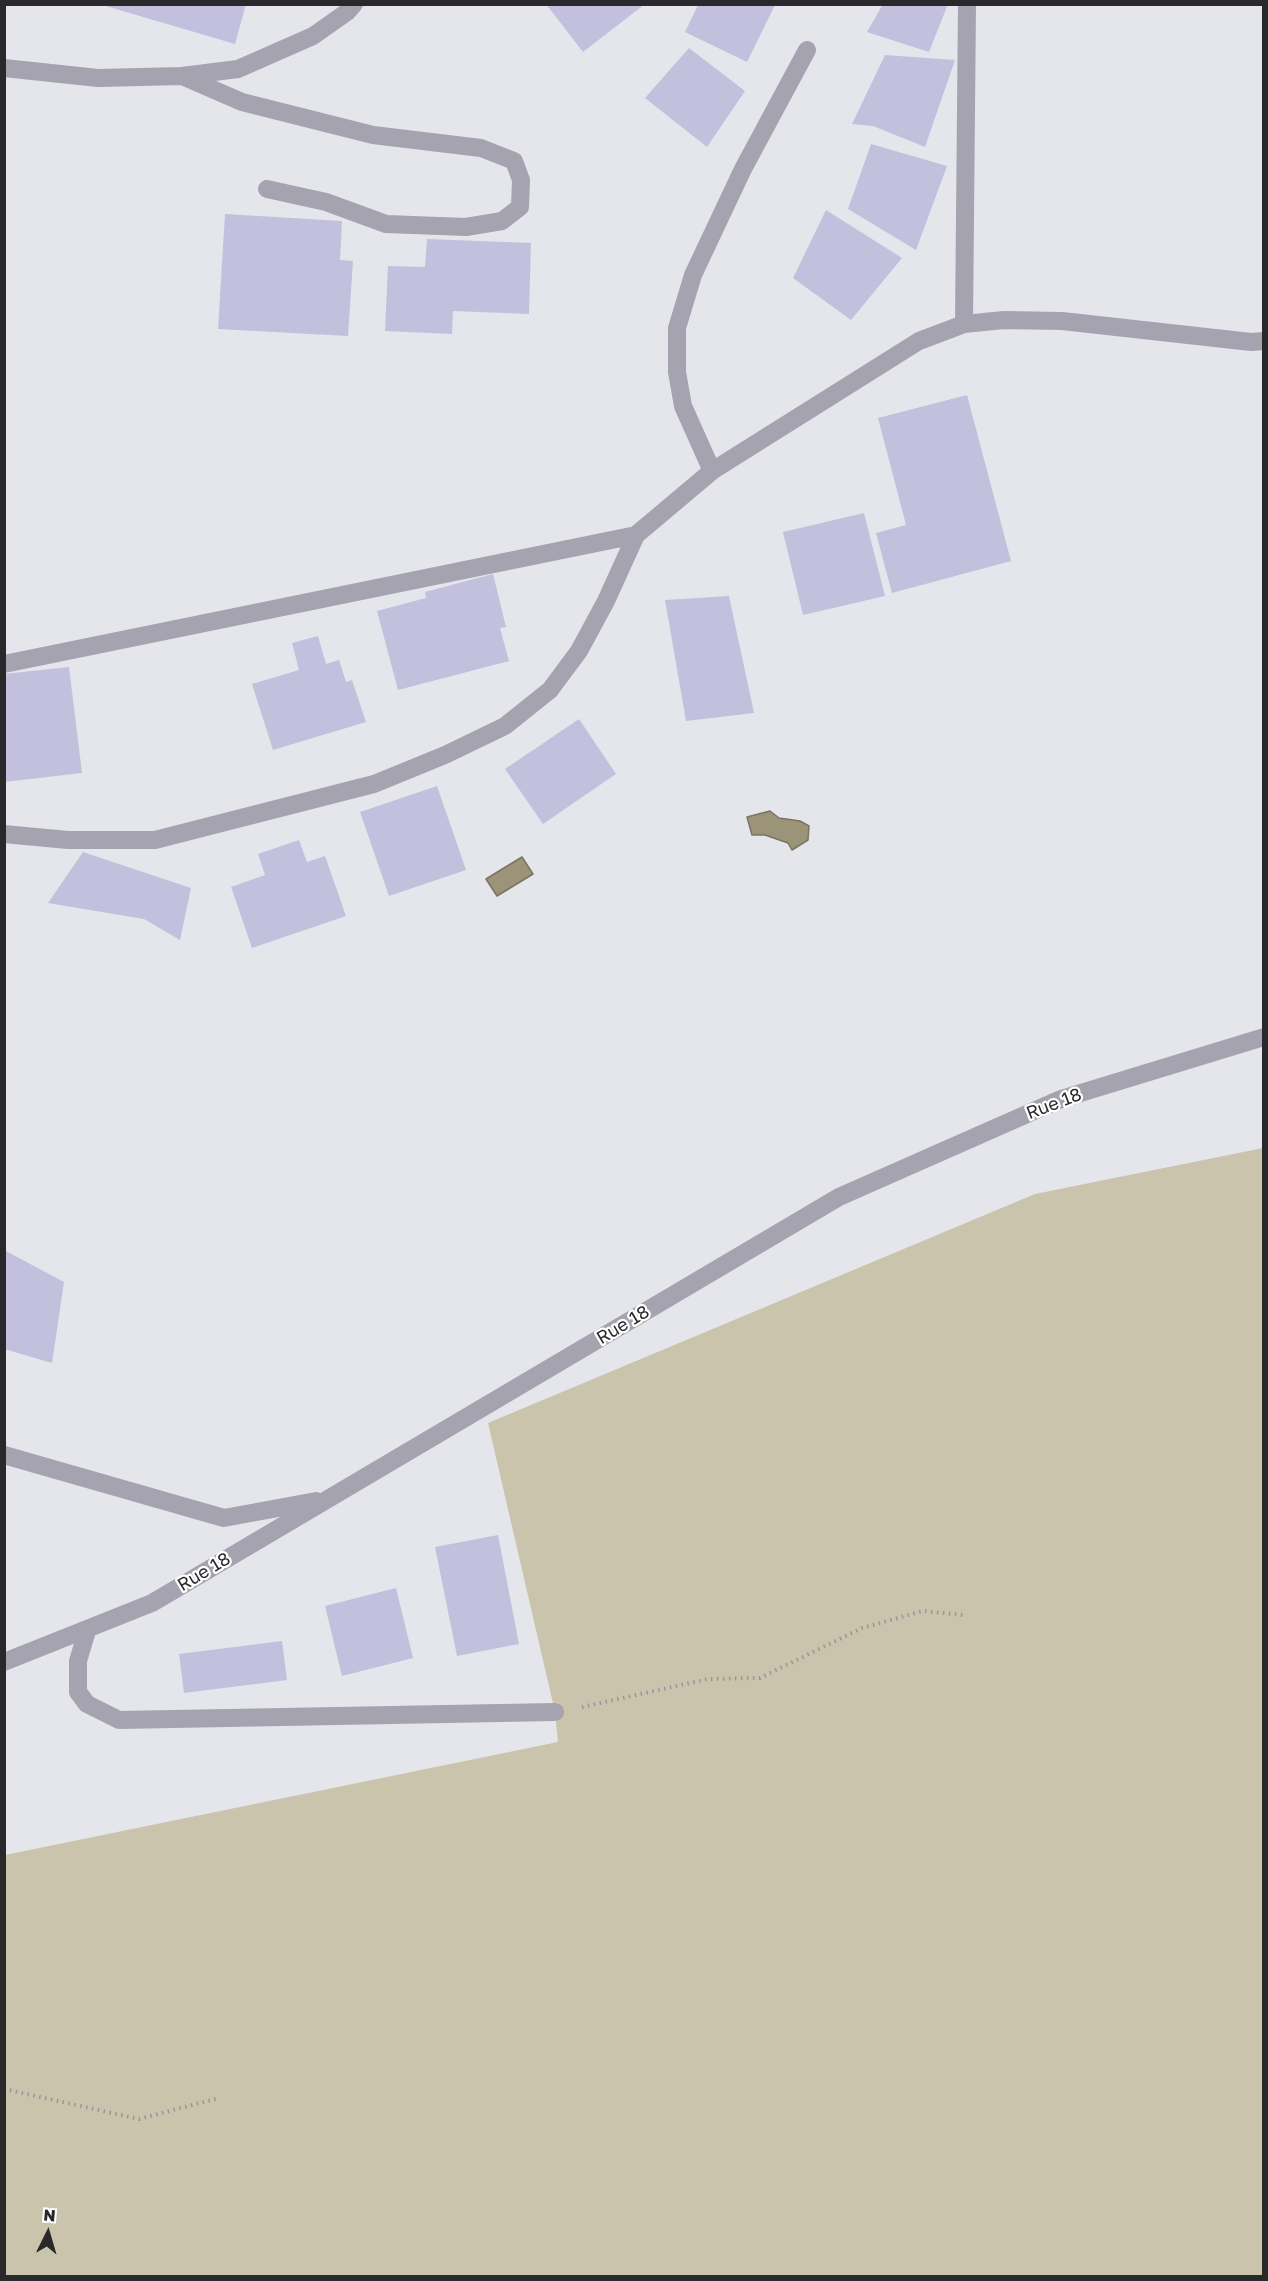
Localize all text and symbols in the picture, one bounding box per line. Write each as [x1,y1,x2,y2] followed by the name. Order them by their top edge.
[1023,1084,1085,1124] street label: Rue 18
[593,1301,653,1349] street label: Rue 18
[174,1548,234,1596] street label: Rue 18
[18,2203,78,2263] north arrow
[43,2205,56,2226] text: N

